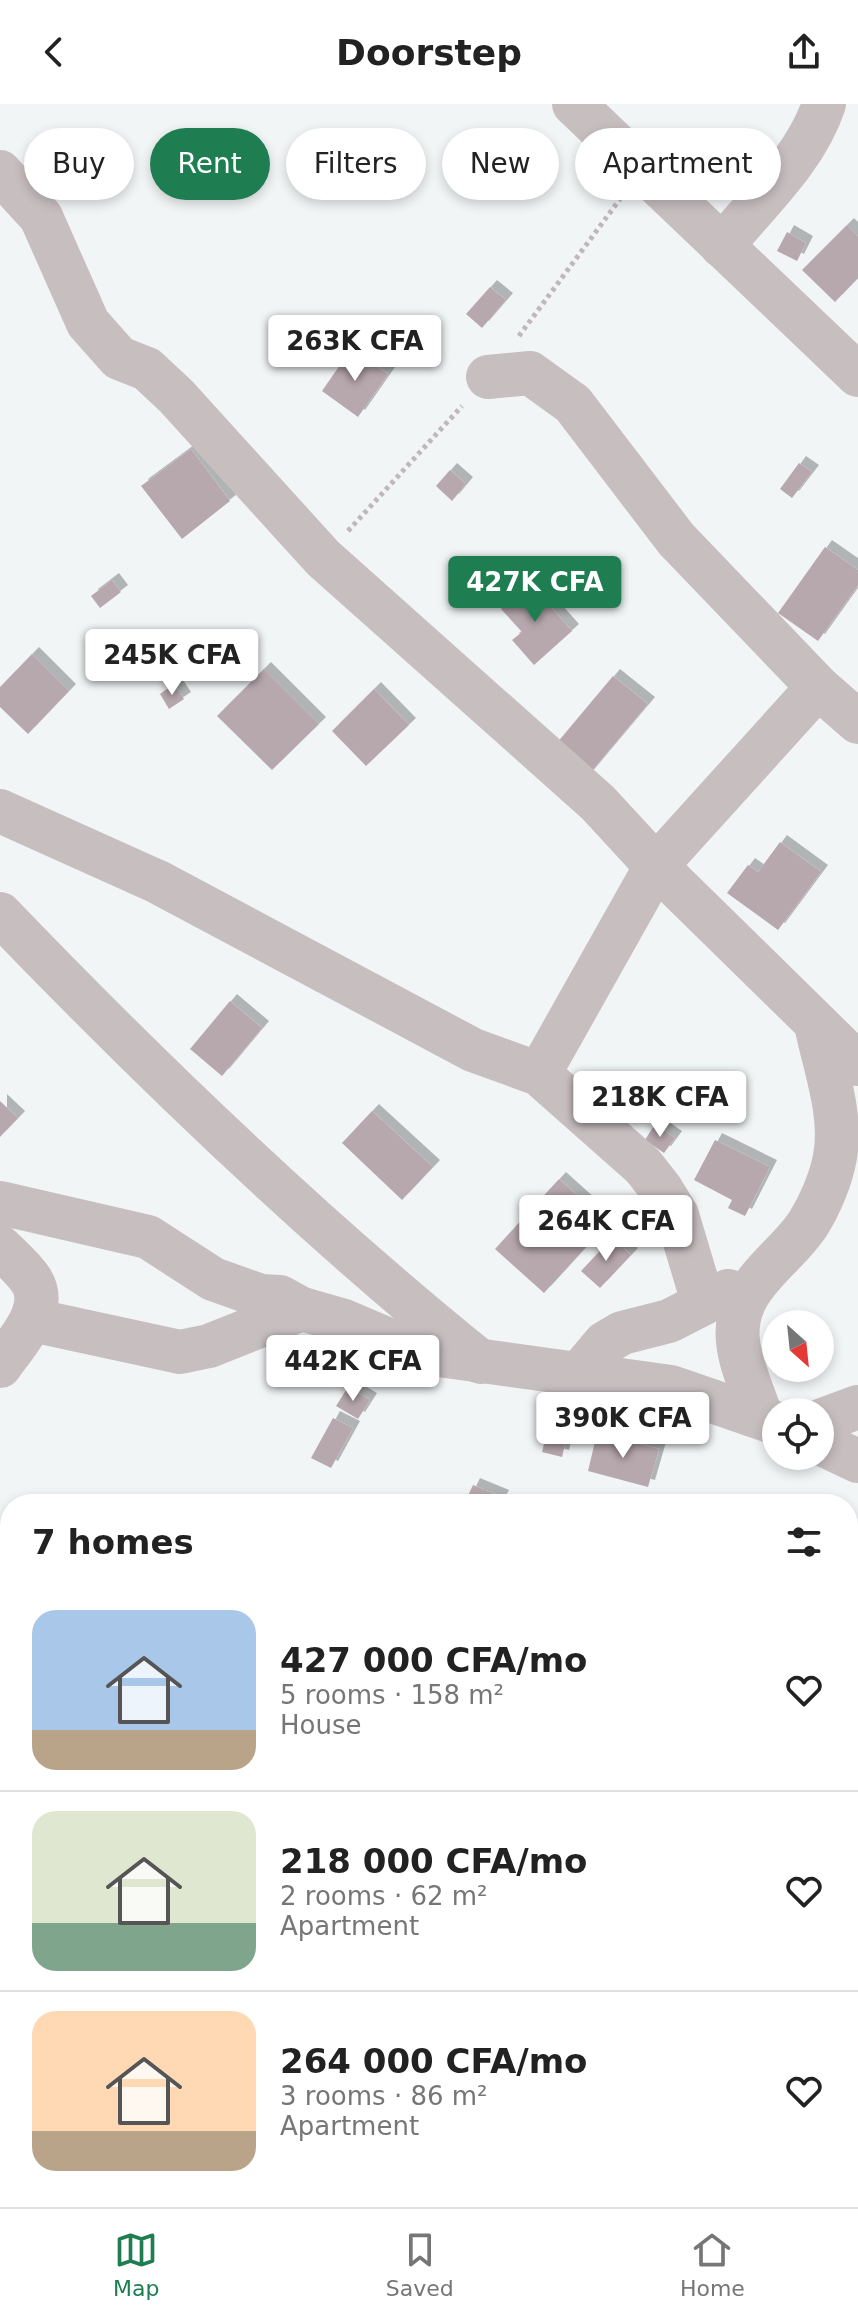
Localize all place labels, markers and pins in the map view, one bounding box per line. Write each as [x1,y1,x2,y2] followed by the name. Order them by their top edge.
[272,315,438,383] pin: 263K CFA
[452,556,618,624] pin: 427K CFA
[89,629,255,697] pin: 245K CFA
[577,1071,743,1139] pin: 218K CFA
[523,1195,689,1263] pin: 264K CFA
[270,1335,436,1403] pin: 442K CFA
[540,1392,706,1460] pin: 390K CFA

